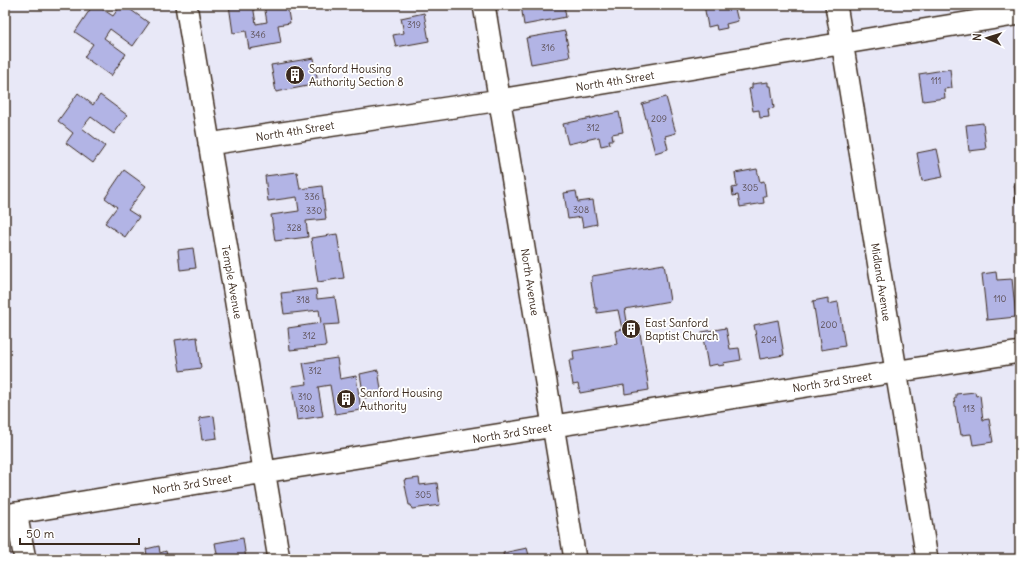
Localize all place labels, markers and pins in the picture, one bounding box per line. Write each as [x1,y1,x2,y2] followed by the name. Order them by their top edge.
[309,62,404,89] place label: Sanford Housing Authority Section 8
[284,64,306,86] building icon: Sanford Housing Authority Section 8
[645,316,718,343] place label: East Sanford Baptist Church
[620,318,642,340] building icon: East Sanford Baptist Church
[360,386,442,413] place label: Sanford Housing Authority
[335,388,357,410] building icon: Sanford Housing Authority

